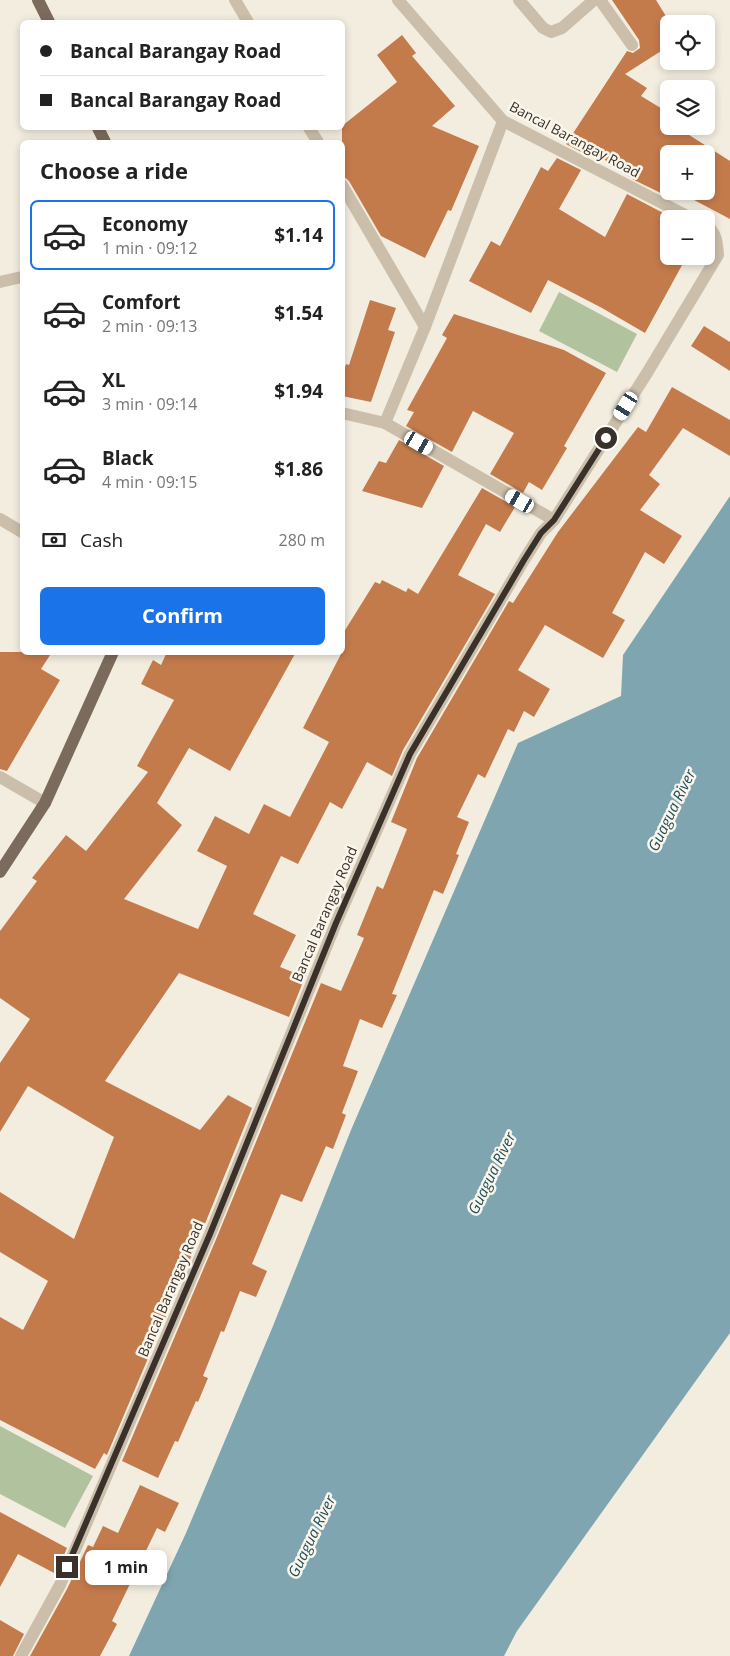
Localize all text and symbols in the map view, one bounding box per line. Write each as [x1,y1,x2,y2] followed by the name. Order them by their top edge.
[660,15,715,265] map controls
[660,15,715,70] button: locate
[70,38,281,64] text: Bancal Barangay Road
[660,80,715,135] button: layers
[70,87,281,113] text: Bancal Barangay Road
[506,96,644,182] street label: Bancal Barangay Road
[660,145,715,200] button: +
[40,155,188,185] text: Choose a ride
[660,210,715,265] button: −
[102,211,188,237] text: Economy
[42,213,87,258] icon: car
[274,222,323,248] text: $1.14
[102,237,197,259] text: 1 min · 09:12
[102,289,181,315] text: Comfort
[42,291,87,336] icon: car
[274,300,323,326] text: $1.54
[102,315,197,337] text: 2 min · 09:13
[102,367,125,393] text: XL
[42,369,87,414] icon: car
[274,378,323,404] text: $1.94
[611,389,640,423] car
[102,393,197,415] text: 3 min · 09:14
[595,427,617,449] route start
[402,429,435,457] car
[102,445,154,471] text: Black
[42,447,87,492] icon: car
[274,456,323,482] text: $1.86
[102,471,197,493] text: 4 min · 09:15
[503,487,536,515] car
[40,526,68,554] icon: cash
[80,527,123,553] text: Cash
[279,529,325,551] text: 280 m
[40,587,325,645] button: Confirm
[643,765,700,854] water label: Guagua River
[287,843,361,985] street label: Bancal Barangay Road
[463,1128,520,1217] water label: Guagua River
[133,1218,207,1360] street label: Bancal Barangay Road
[283,1491,340,1580] water label: Guagua River
[84,1550,167,1584] callout: 1 min
[56,1556,78,1578] route end
[104,1556,148,1578] text: 1 min

